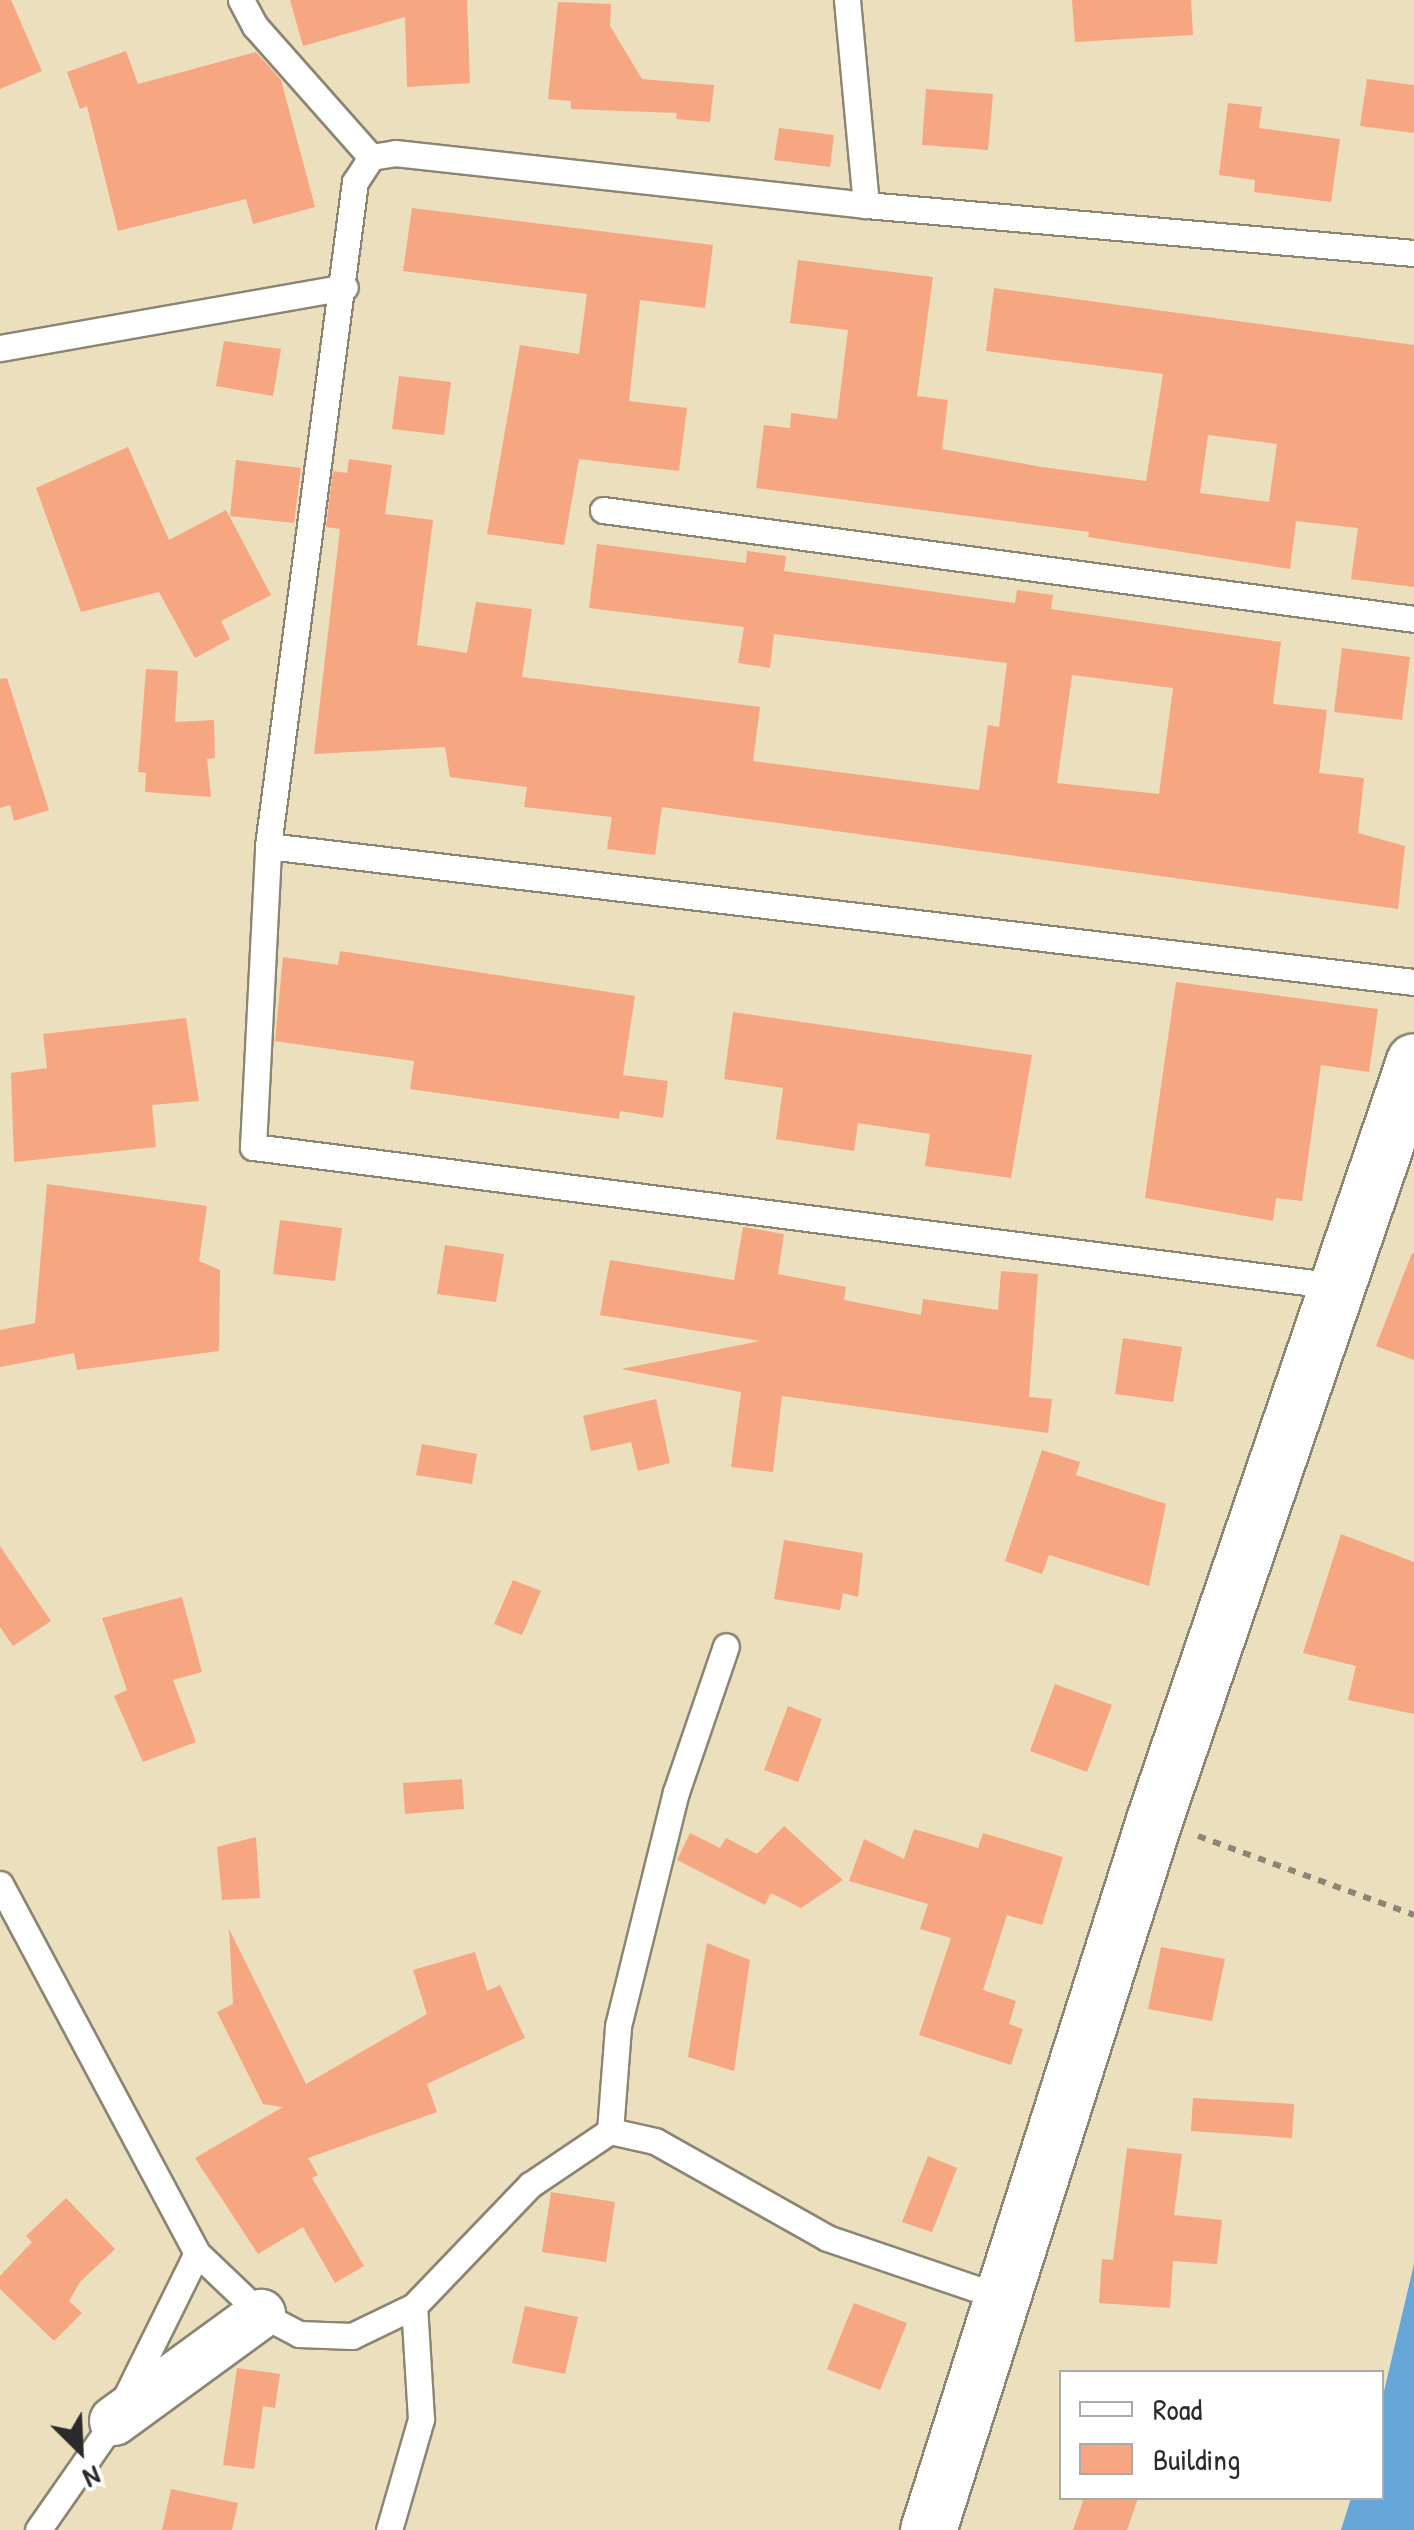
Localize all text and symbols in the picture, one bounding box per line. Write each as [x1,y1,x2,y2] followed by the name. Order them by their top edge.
[1059,2370,1384,2500] legend
[1153,2389,1202,2429] text: Road
[30,2400,130,2500] north arrow
[1153,2439,1240,2479] text: Building
[78,2457,107,2498] text: N

